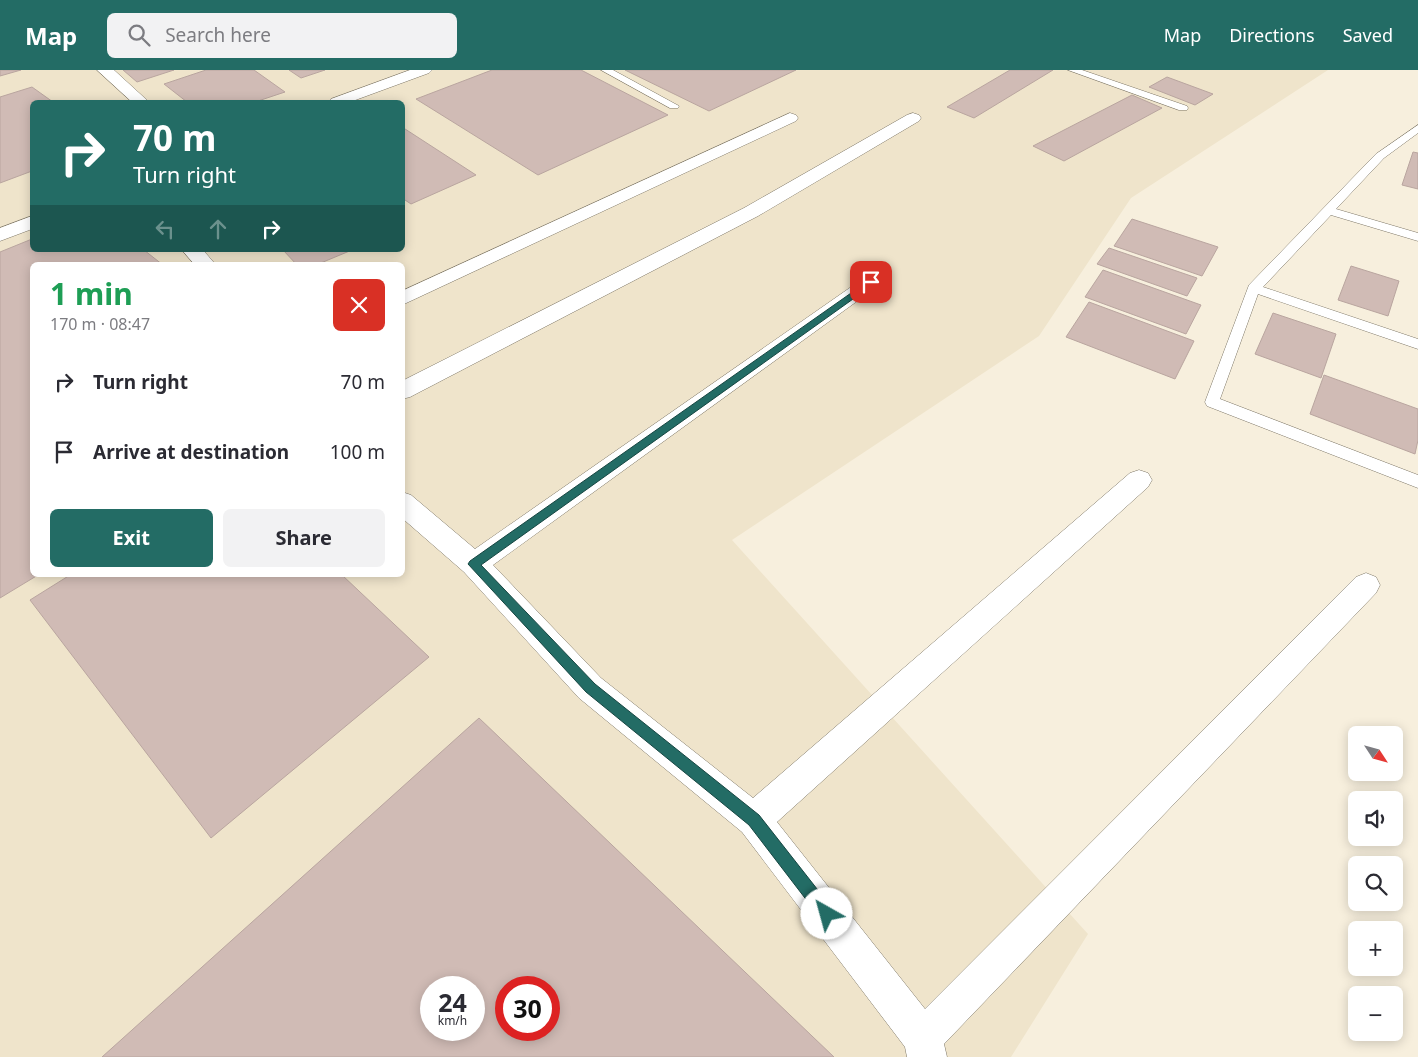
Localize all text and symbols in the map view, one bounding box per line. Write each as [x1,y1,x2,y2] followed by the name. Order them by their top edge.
[107,13,457,58] search box
[25,19,77,52] text: Map
[125,21,153,49] icon: search
[165,22,271,48] text: Search here
[1164,23,1201,47] text: Map
[1229,23,1315,47] text: Directions
[1343,23,1393,47] text: Saved
[133,114,216,161] text: 70 m
[50,120,115,185] icon: right
[133,159,236,189] text: Turn right
[151,215,179,243] icon: left
[204,215,232,243] icon: ahead
[257,215,285,243] icon: right
[850,261,892,303] pin
[857,268,885,296] icon: arrive
[50,273,133,314] text: 1 min
[333,279,385,331] button: close
[50,313,150,335] text: 170 m · 08:47
[50,368,78,396] icon: right
[93,369,188,395] text: Turn right
[341,369,385,395] text: 70 m
[50,438,78,466] icon: arrive
[93,439,289,465] text: Arrive at destination
[330,439,385,465] text: 100 m
[50,509,213,567] button: Exit
[223,509,385,567] button: Share
[1348,726,1402,781] north arrow
[1348,726,1403,1041] map controls
[1348,791,1403,846] button: sound
[1348,856,1403,911] button: search
[800,887,852,939] position arrow
[1348,921,1403,976] button: +
[495,976,560,1041] speed limit sign: 30
[438,985,467,1019] text: 24
[1348,986,1403,1041] button: −
[438,1012,467,1029] text: km/h

